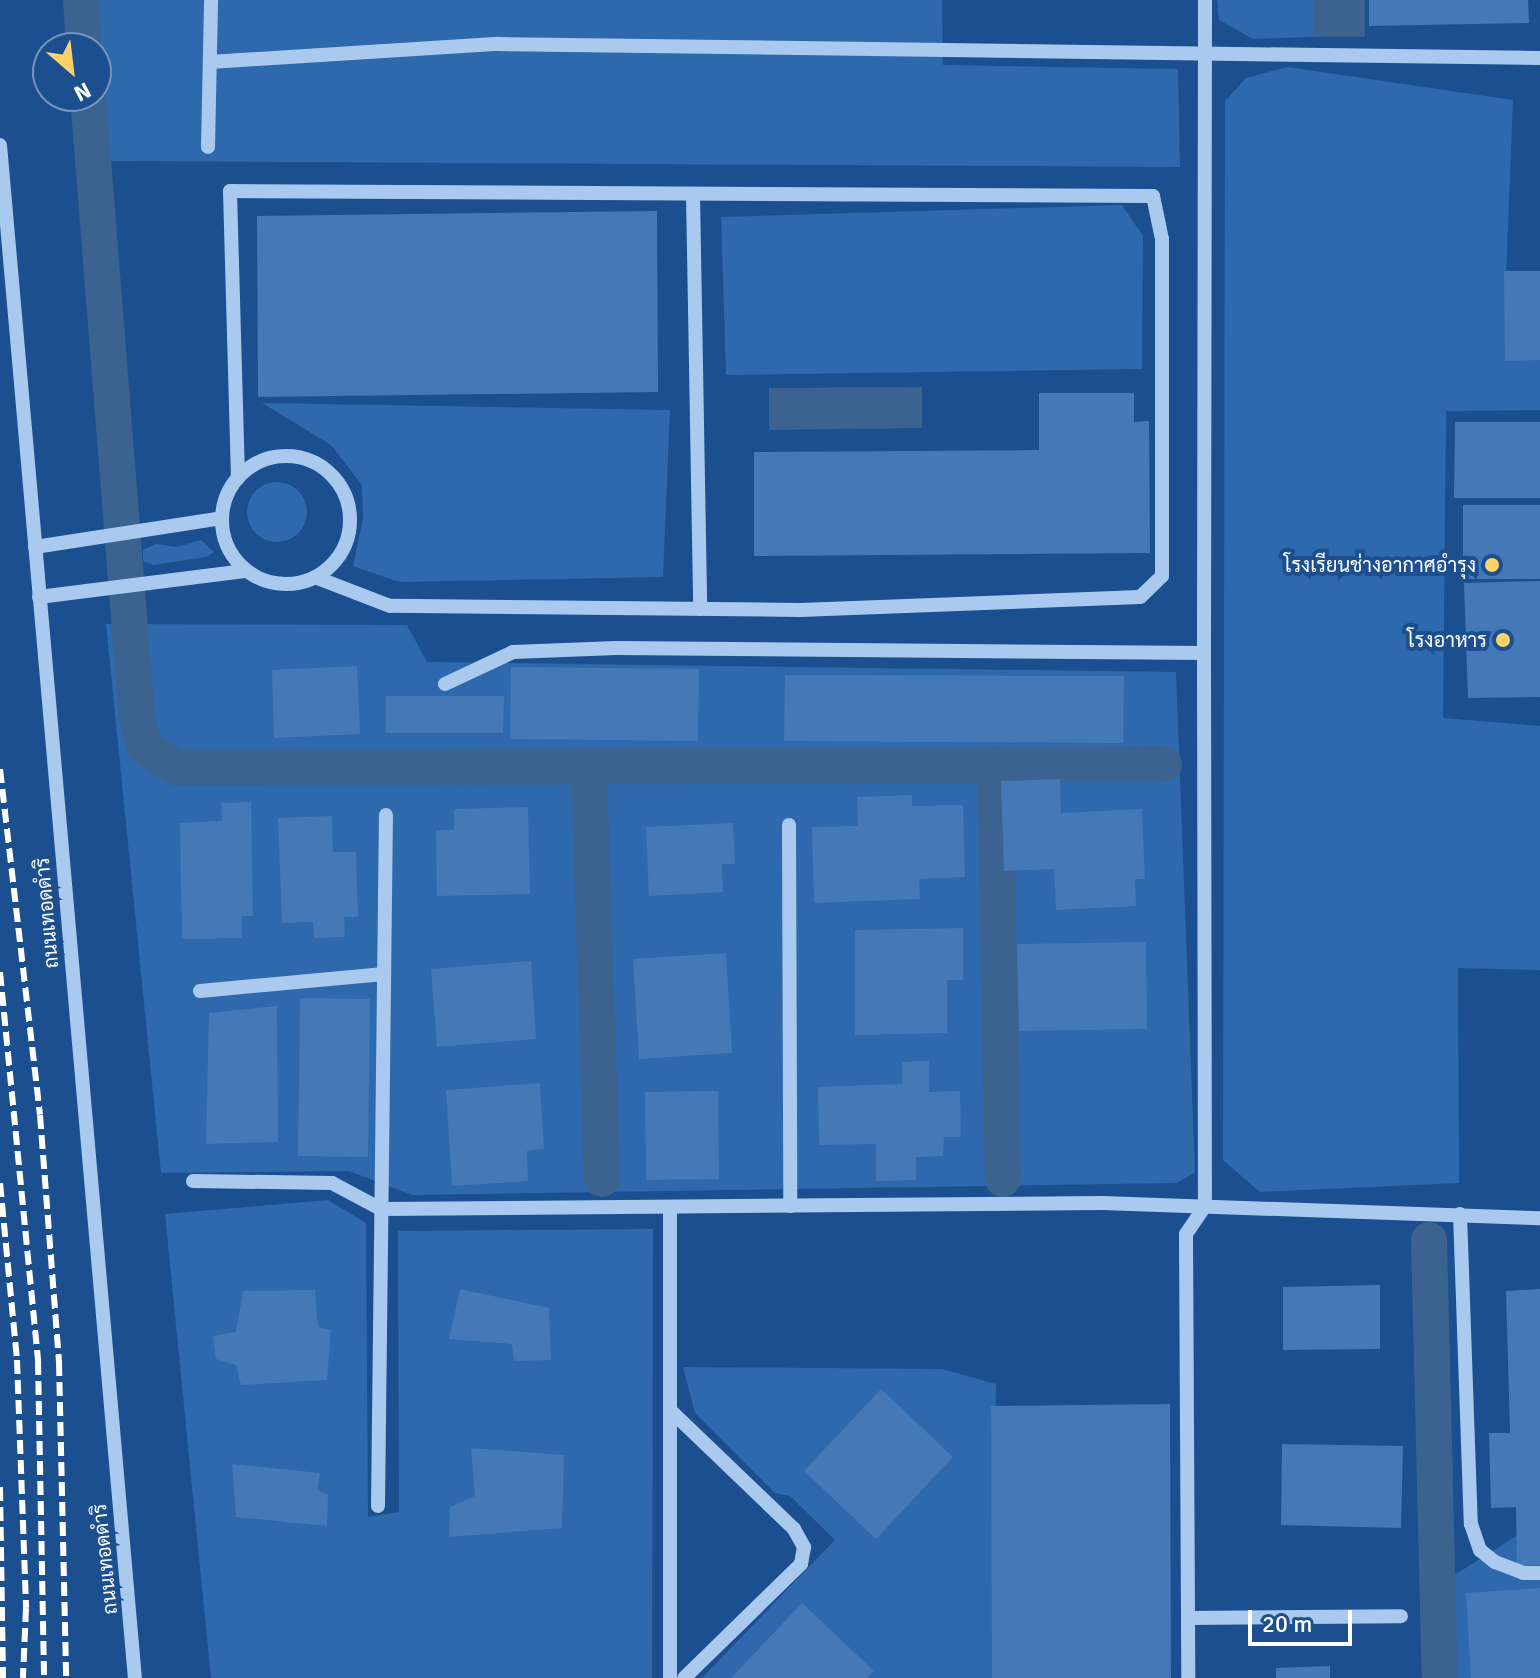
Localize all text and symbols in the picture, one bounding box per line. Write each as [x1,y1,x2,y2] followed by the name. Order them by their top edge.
[32,32,112,112] north arrow
[69,76,96,107] text: N
[1284,553,1476,577] place label: โรงเรียนช่างอากาศอำรุง
[1483,556,1501,574] marker: โรงเรียนช่างอากาศอำรุง
[1407,628,1487,652] place label: โรงอาหาร
[1494,631,1512,649] marker: โรงอาหาร
[30,857,64,969] street label: ถนนเทอดดำริ
[87,1502,123,1616] street label: ถนนเทอดดำริ
[1252,1594,1356,1644] scale bar
[1262,1609,1312,1639] text: 20 m

